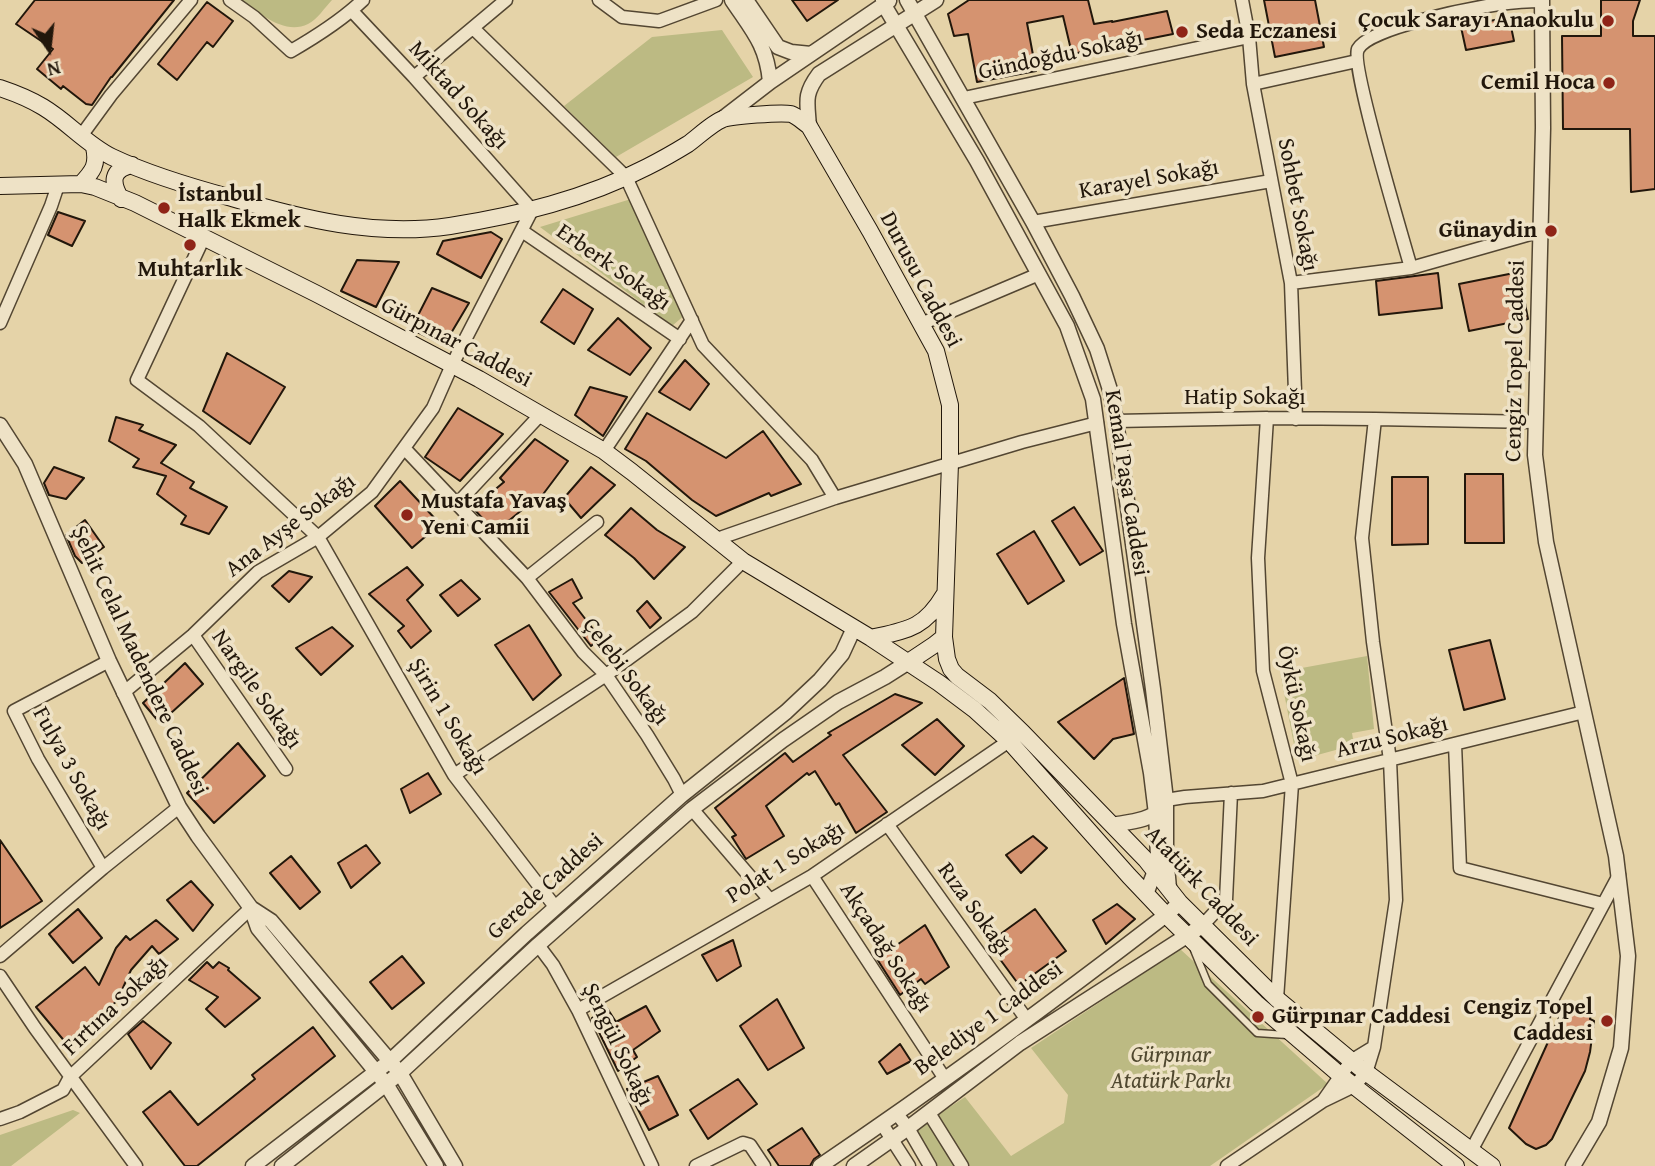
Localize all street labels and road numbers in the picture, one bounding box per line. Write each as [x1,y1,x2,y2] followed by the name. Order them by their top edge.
[976,25,1146,87] street label: Gündoğdu Sokağı
[402,36,514,156] street label: Miktad Sokağı
[1271,136,1323,274] street label: Sohbet Sokağı
[1077,154,1221,206] street label: Karayel Sokağı
[873,208,967,352] street label: Durusu Caddesi
[550,218,676,318] street label: Erberk Sokağı
[1500,260,1532,462] street label: Cengiz Topel Caddesi
[376,292,536,394] street label: Gürpınar Caddesi
[1184,384,1306,412] street label: Hatip Sokağı
[1098,388,1154,578] street label: Kemal Paşa Caddesi
[221,468,361,584] street label: Ana Ayşe Sokağı
[64,522,214,800] street label: Şehit Celal Madendere Caddesi
[576,613,674,731] street label: Çelebi Sokağı
[205,625,307,755] street label: Nargile Sokağı
[1270,643,1322,765] street label: Öykü Sokağı
[401,654,493,780] street label: Şirin 1 Sokağı
[26,703,116,835] street label: Fulya 3 Sokağı
[1333,711,1451,765] street label: Arzu Sokağı
[722,816,850,910] street label: Polat 1 Sokağı
[1138,821,1264,953] street label: Atatürk Caddesi
[482,828,610,946] street label: Gerede Caddesi
[931,858,1017,962] street label: Rıza Sokağı
[833,878,937,1018] street label: Akçadağ Sokağı
[58,950,174,1062] street label: Fırtına Sokağı
[909,956,1069,1082] street label: Belediye 1 Caddesi
[575,979,659,1111] street label: Şengül Sokağı

